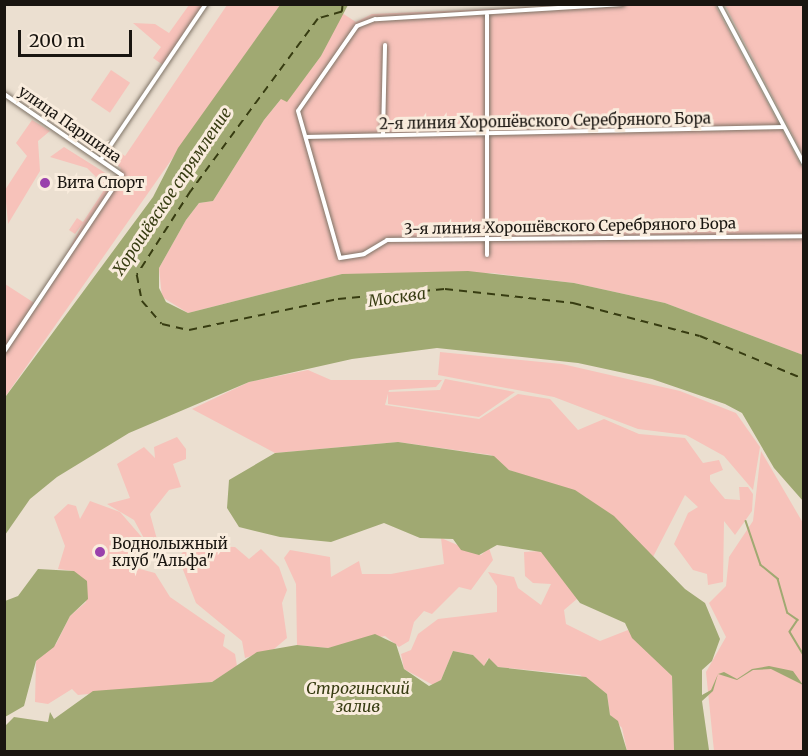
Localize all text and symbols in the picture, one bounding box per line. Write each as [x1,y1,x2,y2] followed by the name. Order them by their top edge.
[21,18,135,56] scale bar
[29,29,85,52] text: 200 m
[15,82,125,166] street label: улица Паршина
[109,104,235,278] water label: Хорошёвское спрямление
[379,109,711,133] street label: 2-я линия Хорошёвского Серебряного Бора
[57,174,144,192] place label: Вита Спорт
[38,176,52,190] marker: Вита Спорт
[404,214,736,238] street label: 3-я линия Хорошёвского Серебряного Бора
[367,283,427,311] water label: Москва
[112,534,228,569] place label: Воднолыжный клуб "Альфа"
[93,545,107,559] marker: Воднолыжный клуб "Альфа"
[306,678,410,716] water label: Строгинский залив

